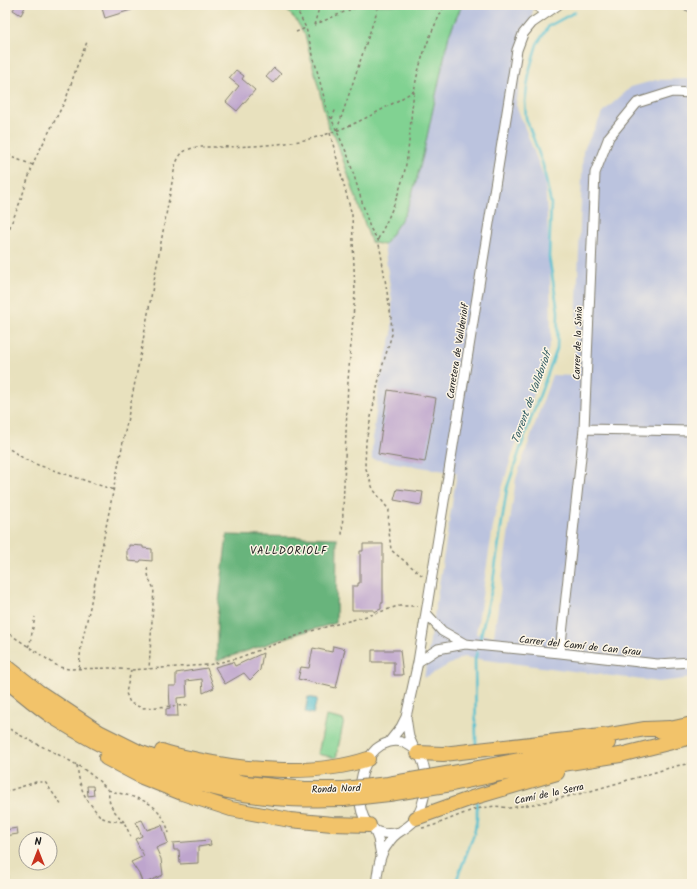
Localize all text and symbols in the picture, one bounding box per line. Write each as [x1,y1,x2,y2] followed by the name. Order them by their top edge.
[443,301,474,400] street label: Carretera de Vallderiolf
[569,306,587,380] street label: Carrer de la Sinia
[507,345,558,446] water label: Torrent de Valldoriolf
[250,542,328,560] district label: VALLDORIOLF
[518,632,642,660] street label: Carrer del Camí de Can Grau
[513,779,586,809] street label: Camí de la Serra
[311,780,362,798] street label: Ronda Nord
[18,831,58,871] north arrow
[35,833,42,851] text: N

